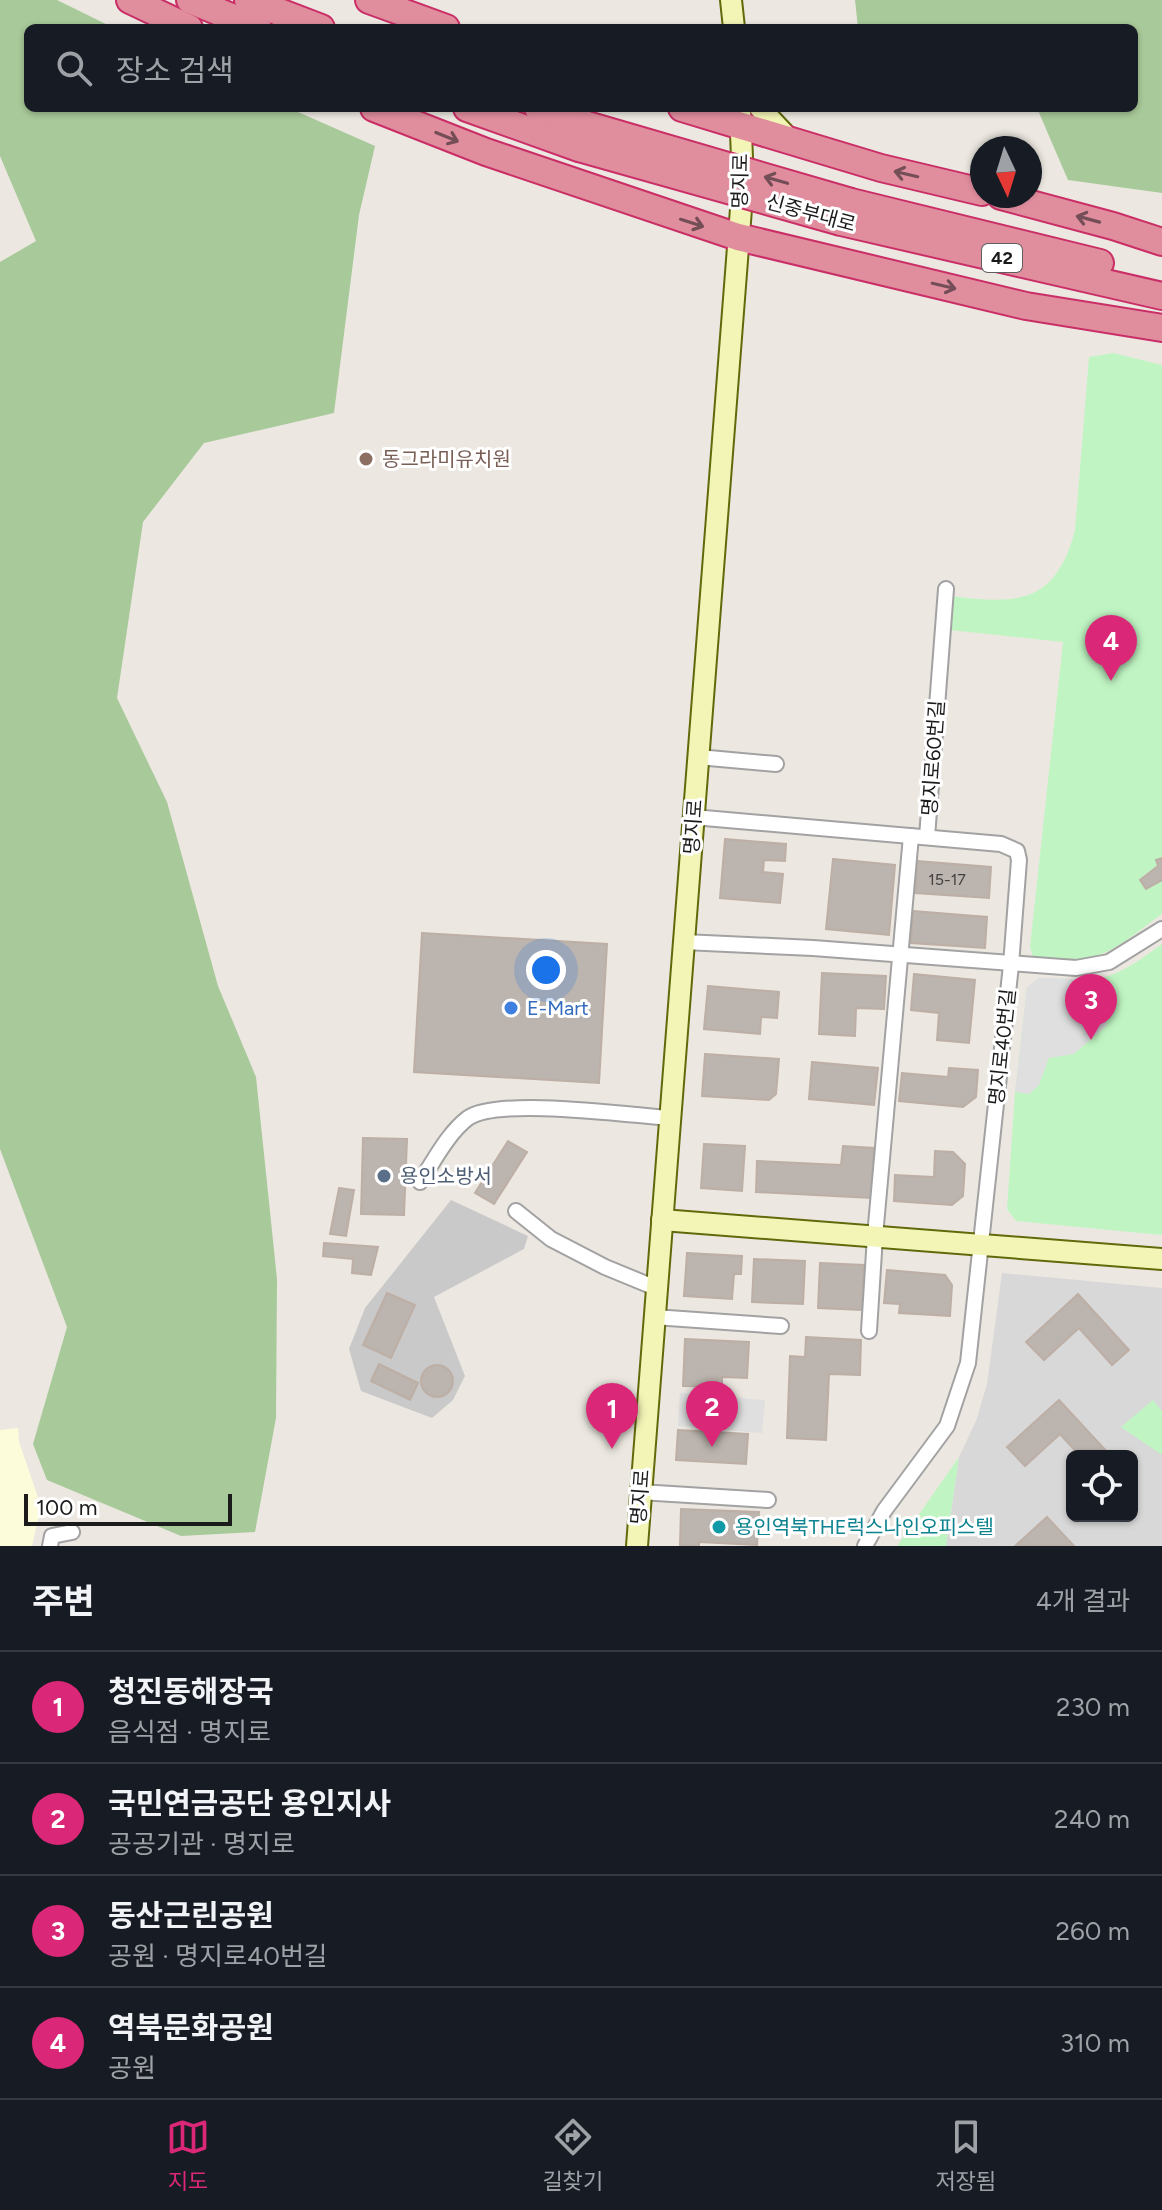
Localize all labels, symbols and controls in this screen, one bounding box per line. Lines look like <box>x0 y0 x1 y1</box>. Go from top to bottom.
search box <box>24 24 1138 112</box>
icon: search <box>52 46 96 90</box>
text: 장소 검색 <box>116 52 234 89</box>
one-way arrow <box>434 131 459 145</box>
north arrow <box>970 136 1042 208</box>
street label: 명지로 <box>728 153 752 209</box>
one-way arrow <box>894 166 919 181</box>
one-way arrow <box>764 172 790 187</box>
street label: 신중부대로 <box>763 190 859 236</box>
one-way arrow <box>1075 211 1101 226</box>
one-way arrow <box>680 216 705 231</box>
road number: 42 <box>982 244 1022 272</box>
one-way arrow <box>931 280 957 295</box>
place label: 동그라미유치원 <box>382 447 511 471</box>
marker: 동그라미유치원 <box>357 450 375 468</box>
pin: 4 <box>1085 615 1137 681</box>
street label: 명지로60번길 <box>917 699 949 817</box>
street label: 명지로 <box>679 799 707 855</box>
house number: 15-17 <box>928 870 966 889</box>
your location <box>526 950 566 990</box>
pin: 3 <box>1065 974 1117 1040</box>
street label: 명지로40번길 <box>984 987 1020 1107</box>
place label: E-Mart <box>527 996 589 1020</box>
marker: E-Mart <box>502 999 520 1017</box>
place label: 용인소방서 <box>400 1164 492 1188</box>
marker: 용인소방서 <box>375 1167 393 1185</box>
pin: 2 <box>686 1381 738 1447</box>
pin: 1 <box>586 1383 638 1449</box>
map controls <box>1066 1450 1138 1522</box>
button: locate <box>1066 1450 1138 1522</box>
street label: 명지로 <box>626 1469 654 1525</box>
scale bar <box>24 1490 232 1526</box>
text: 100 m <box>36 1494 97 1521</box>
place label: 용인역북THE럭스나인오피스텔 <box>735 1515 994 1539</box>
marker: 용인역북THE럭스나인오피스텔 <box>710 1518 728 1536</box>
text: 주변 <box>32 1581 95 1622</box>
text: 4개 결과 <box>1036 1585 1130 1617</box>
text: 청진동해장국 <box>108 1673 274 1710</box>
text: 1 <box>53 1691 63 1723</box>
text: 230 m <box>1056 1691 1130 1723</box>
text: 음식점 · 명지로 <box>108 1716 271 1748</box>
text: 국민연금공단 용인지사 <box>108 1785 391 1822</box>
text: 2 <box>50 1803 66 1835</box>
text: 240 m <box>1054 1803 1130 1835</box>
text: 공공기관 · 명지로 <box>108 1828 295 1860</box>
text: 동산근린공원 <box>108 1897 274 1934</box>
text: 3 <box>51 1915 65 1947</box>
text: 260 m <box>1056 1915 1130 1947</box>
text: 공원 · 명지로40번길 <box>108 1940 328 1972</box>
text: 역북문화공원 <box>108 2009 274 2046</box>
text: 4 <box>50 2027 66 2059</box>
text: 310 m <box>1060 2027 1130 2059</box>
text: 공원 <box>108 2052 156 2084</box>
tab: 지도 <box>166 2115 210 2195</box>
tab: 길찾기 <box>542 2115 603 2195</box>
tab: 저장됨 <box>935 2115 996 2195</box>

